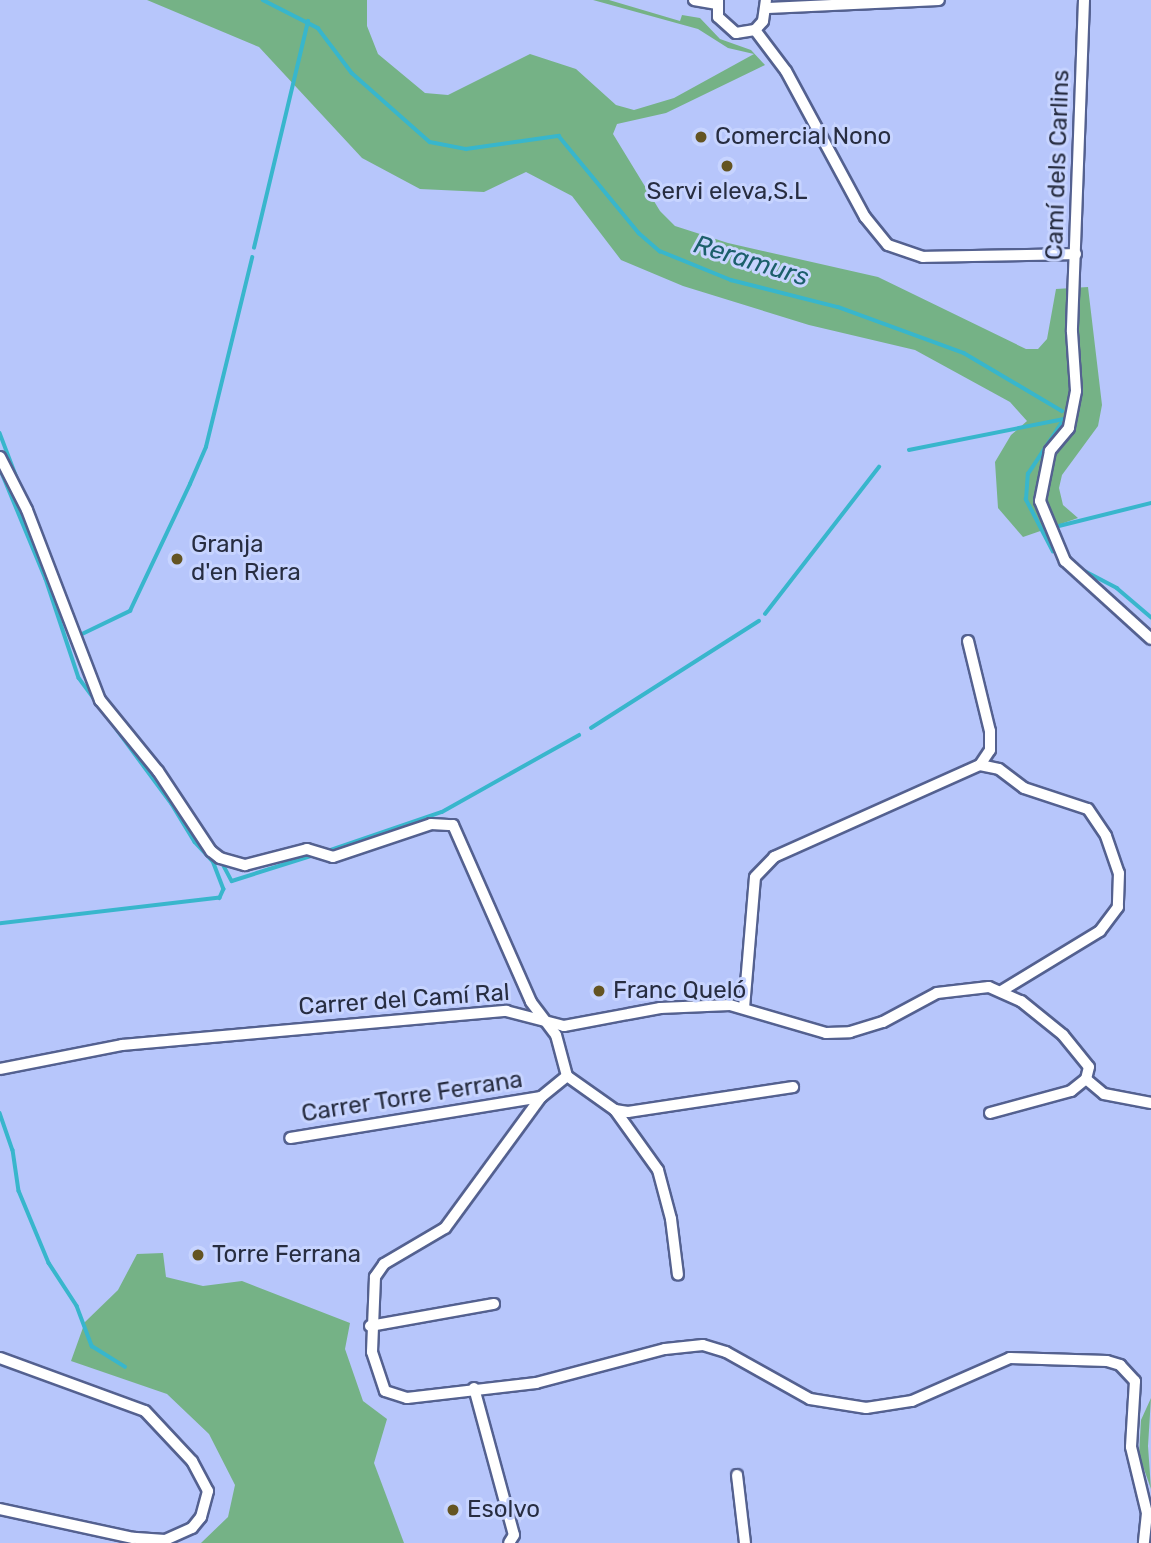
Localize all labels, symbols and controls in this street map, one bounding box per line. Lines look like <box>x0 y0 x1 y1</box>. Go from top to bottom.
street label: Camí dels Carlins <box>1040 69 1076 261</box>
place label: Comercial Nono <box>715 123 891 151</box>
marker: Comercial Nono <box>693 129 709 145</box>
marker: Servi eleva,S.L <box>719 158 735 174</box>
place label: Servi eleva,S.L <box>647 178 807 206</box>
water label: Reramurs <box>690 229 812 293</box>
place label: Granja d'en Riera <box>191 531 301 587</box>
marker: Granja d'en Riera <box>169 551 185 567</box>
place label: Franc Queló <box>613 977 746 1005</box>
street label: Carrer del Camí Ral <box>297 978 511 1022</box>
marker: Franc Queló <box>591 983 607 999</box>
street label: Carrer Torre Ferrana <box>299 1065 525 1129</box>
place label: Torre Ferrana <box>212 1241 361 1269</box>
marker: Torre Ferrana <box>190 1247 206 1263</box>
place label: Esolvo <box>467 1496 540 1524</box>
marker: Esolvo <box>445 1502 461 1518</box>

